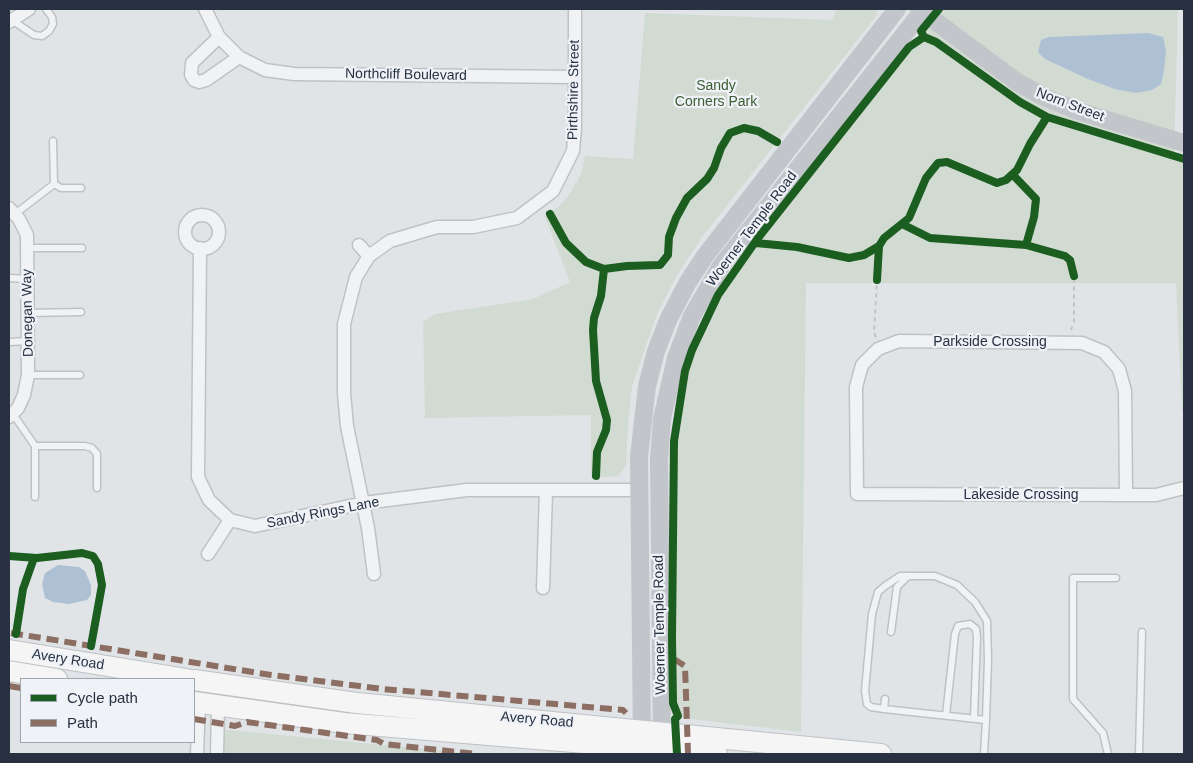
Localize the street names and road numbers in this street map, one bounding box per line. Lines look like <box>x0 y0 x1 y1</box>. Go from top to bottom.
street label: Pirthshire Street <box>565 40 583 140</box>
street label: Northcliff Boulevard <box>345 66 467 84</box>
street label: Norn Street <box>1034 84 1106 126</box>
street label: Woerner Temple Road <box>703 168 801 290</box>
street label: Donegan Way <box>19 269 37 357</box>
street label: Parkside Crossing <box>933 334 1047 350</box>
street label: Lakeside Crossing <box>963 487 1079 503</box>
street label: Sandy Rings Lane <box>265 494 381 532</box>
street label: Woerner Temple Road <box>650 555 670 695</box>
street label: Avery Road <box>31 646 105 674</box>
street label: Avery Road <box>500 708 574 732</box>

